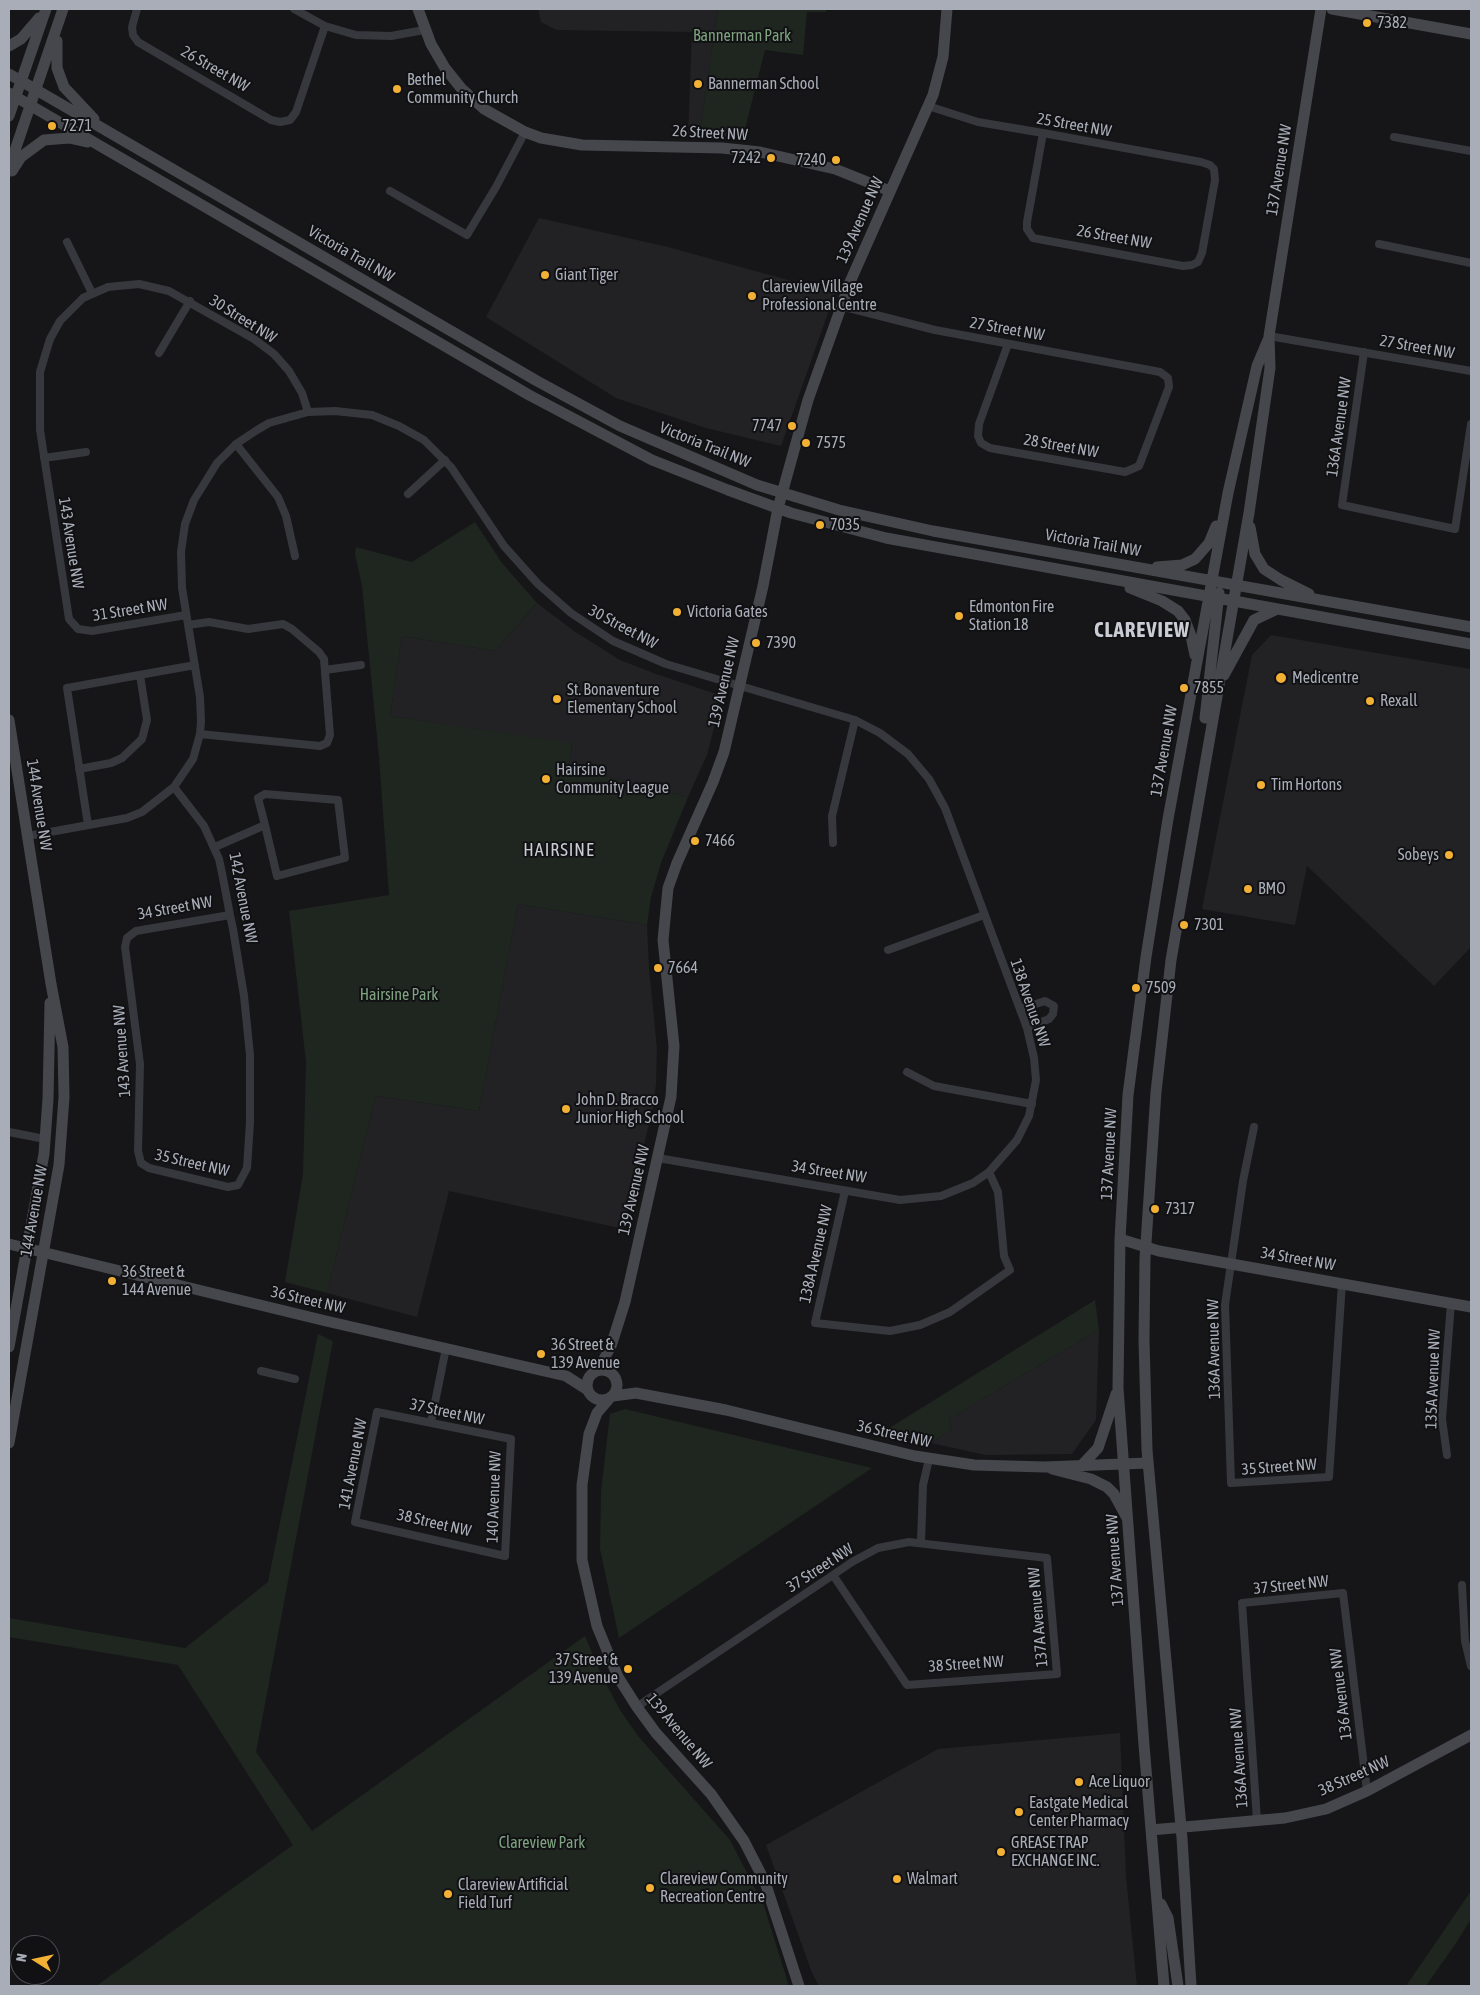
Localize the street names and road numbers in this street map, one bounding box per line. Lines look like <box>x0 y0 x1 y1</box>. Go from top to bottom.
street label: 26 Street NW <box>177 42 253 96</box>
street label: 25 Street NW <box>1035 109 1113 141</box>
street label: 26 Street NW <box>672 121 748 145</box>
street label: 137 Avenue NW <box>1262 123 1296 217</box>
street label: 139 Avenue NW <box>832 174 888 266</box>
street label: 26 Street NW <box>1075 221 1153 253</box>
street label: Victoria Trail NW <box>304 222 398 286</box>
street label: 30 Street NW <box>206 291 280 347</box>
street label: 27 Street NW <box>968 313 1046 345</box>
street label: 27 Street NW <box>1378 331 1456 363</box>
street label: 136A Avenue NW <box>1323 376 1355 478</box>
street label: Victoria Trail NW <box>657 418 753 472</box>
street label: 28 Street NW <box>1022 430 1100 462</box>
street label: 143 Avenue NW <box>54 496 88 590</box>
street label: Victoria Trail NW <box>1044 525 1142 561</box>
street label: 31 Street NW <box>91 595 169 625</box>
street label: 30 Street NW <box>585 601 661 653</box>
street label: 139 Avenue NW <box>704 635 744 729</box>
street label: 137 Avenue NW <box>1147 704 1181 798</box>
street label: 144 Avenue NW <box>22 758 56 852</box>
street label: 142 Avenue NW <box>225 851 261 945</box>
street label: 34 Street NW <box>136 892 214 924</box>
street label: 138 Avenue NW <box>1006 956 1054 1050</box>
street label: 143 Avenue NW <box>109 1004 135 1098</box>
street label: 137 Avenue NW <box>1097 1107 1121 1201</box>
street label: 139 Avenue NW <box>614 1143 654 1237</box>
street label: 35 Street NW <box>153 1145 231 1181</box>
street label: 34 Street NW <box>790 1157 868 1187</box>
street label: 144 Avenue NW <box>17 1164 51 1258</box>
street label: 138A Avenue NW <box>795 1203 837 1305</box>
street label: 34 Street NW <box>1259 1243 1337 1275</box>
street label: 36 Street NW <box>269 1282 347 1318</box>
street label: 136A Avenue NW <box>1204 1299 1224 1399</box>
street label: 135A Avenue NW <box>1422 1329 1444 1429</box>
street label: 37 Street NW <box>408 1395 486 1429</box>
street label: 36 Street NW <box>855 1416 933 1452</box>
street label: 141 Avenue NW <box>335 1417 371 1511</box>
street label: 140 Avenue NW <box>483 1451 505 1543</box>
street label: 35 Street NW <box>1241 1455 1317 1479</box>
street label: 38 Street NW <box>395 1505 473 1541</box>
street label: 137 Avenue NW <box>1102 1513 1128 1607</box>
street label: 37 Street NW <box>783 1539 857 1597</box>
street label: 137A Avenue NW <box>1024 1566 1052 1668</box>
street label: 37 Street NW <box>1252 1572 1330 1598</box>
street label: 136 Avenue NW <box>1326 1647 1356 1741</box>
street label: 38 Street NW <box>928 1652 1004 1676</box>
street label: 139 Avenue NW <box>642 1689 716 1773</box>
street label: 136A Avenue NW <box>1226 1707 1252 1809</box>
street label: 38 Street NW <box>1316 1752 1392 1800</box>

